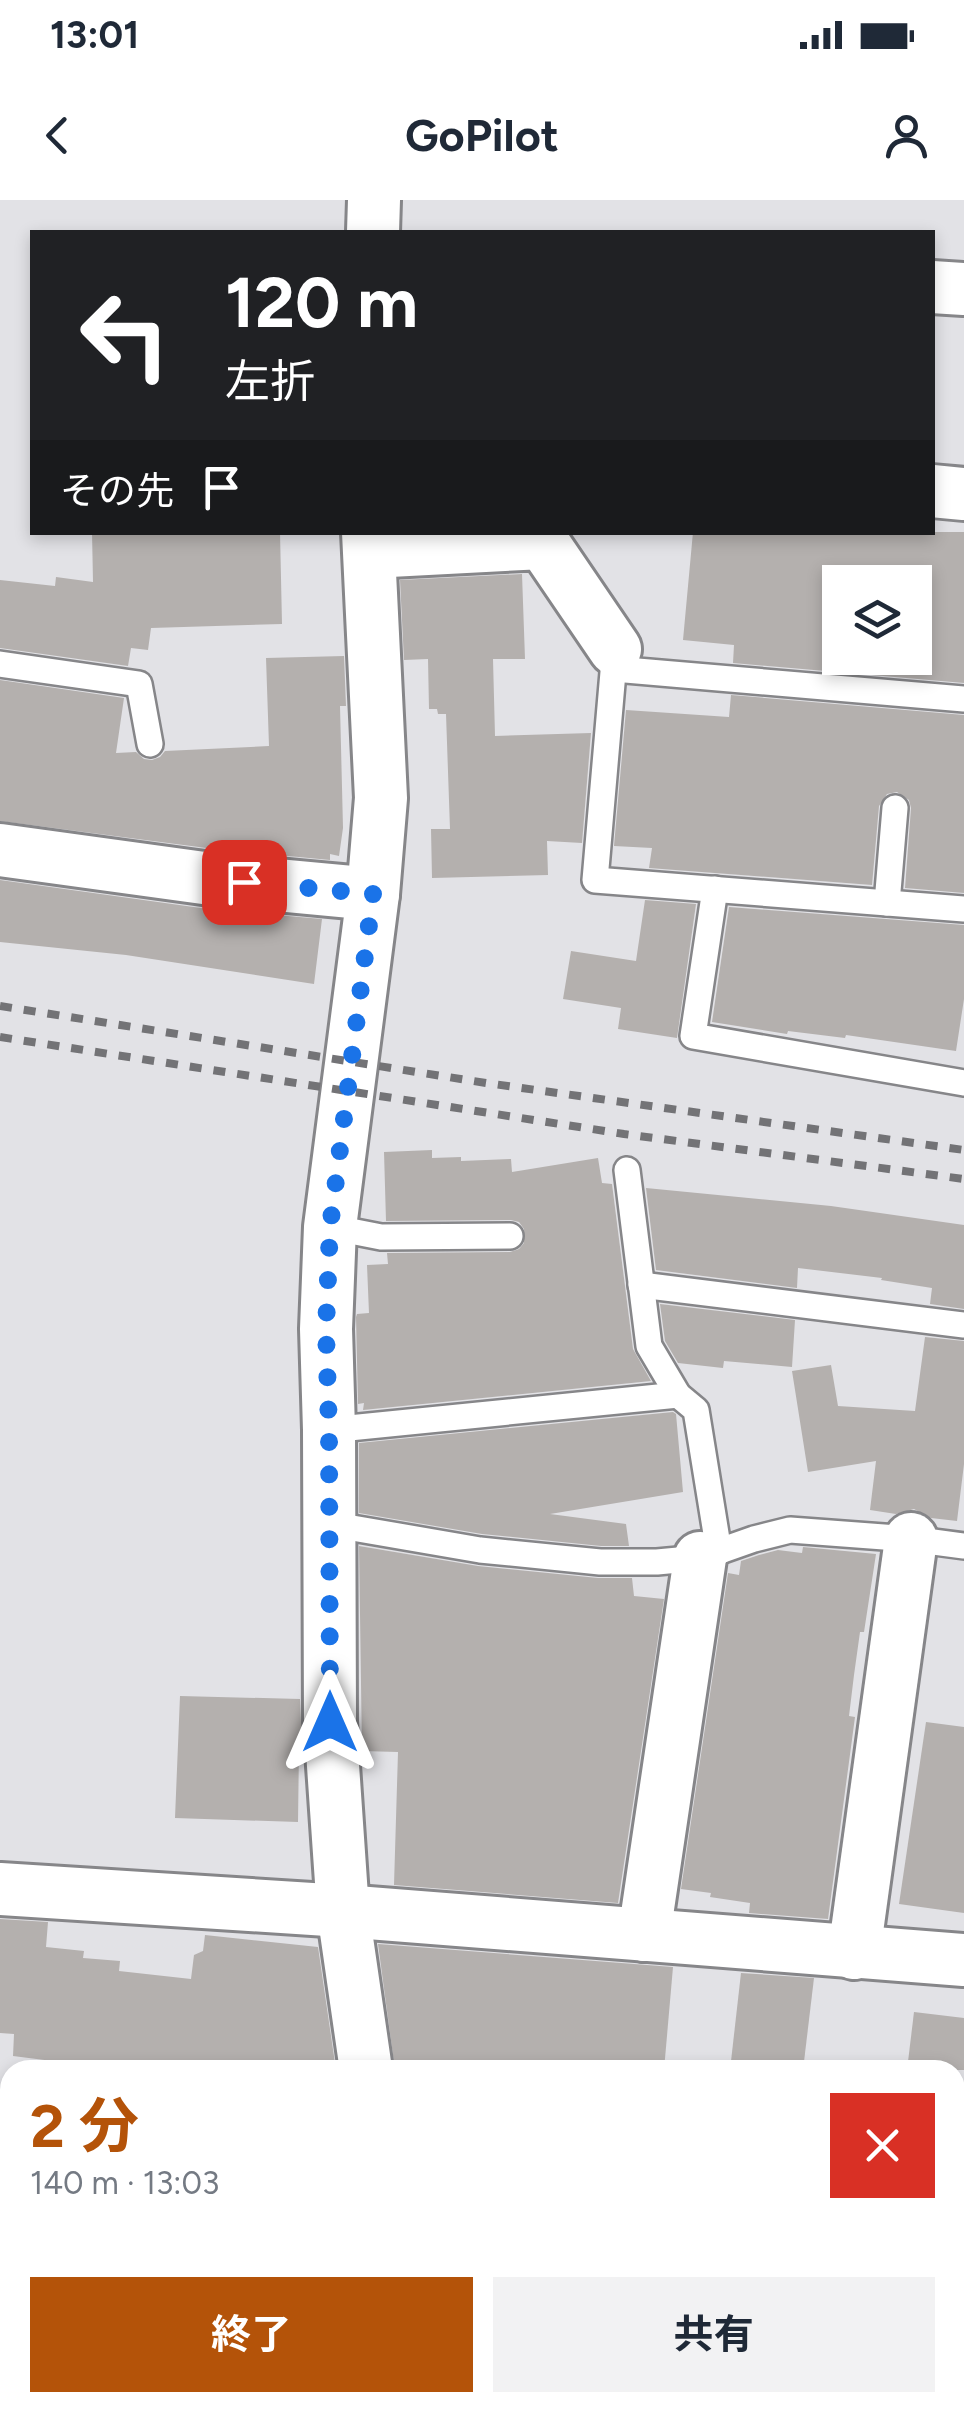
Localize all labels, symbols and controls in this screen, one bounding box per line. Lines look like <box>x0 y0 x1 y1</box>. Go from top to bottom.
text: 13:01 <box>50 12 139 58</box>
icon: back <box>30 108 85 163</box>
text: GoPilot <box>405 108 559 162</box>
icon: person <box>879 108 934 163</box>
text: 120 m <box>225 260 418 345</box>
icon: left <box>60 270 190 400</box>
text: 左折 <box>225 354 315 408</box>
icon: arrive <box>194 460 249 515</box>
text: その先 <box>60 468 174 514</box>
map controls <box>822 565 932 675</box>
button: layers <box>822 565 932 675</box>
pin <box>202 840 287 925</box>
icon: arrive <box>217 855 272 910</box>
position arrow <box>278 1670 382 1774</box>
text: 2 分 <box>30 2090 139 2162</box>
button: close <box>830 2093 935 2198</box>
text: 140 m · 13:03 <box>30 2164 219 2202</box>
button: 終了 <box>30 2277 473 2392</box>
button: 共有 <box>493 2277 935 2392</box>

